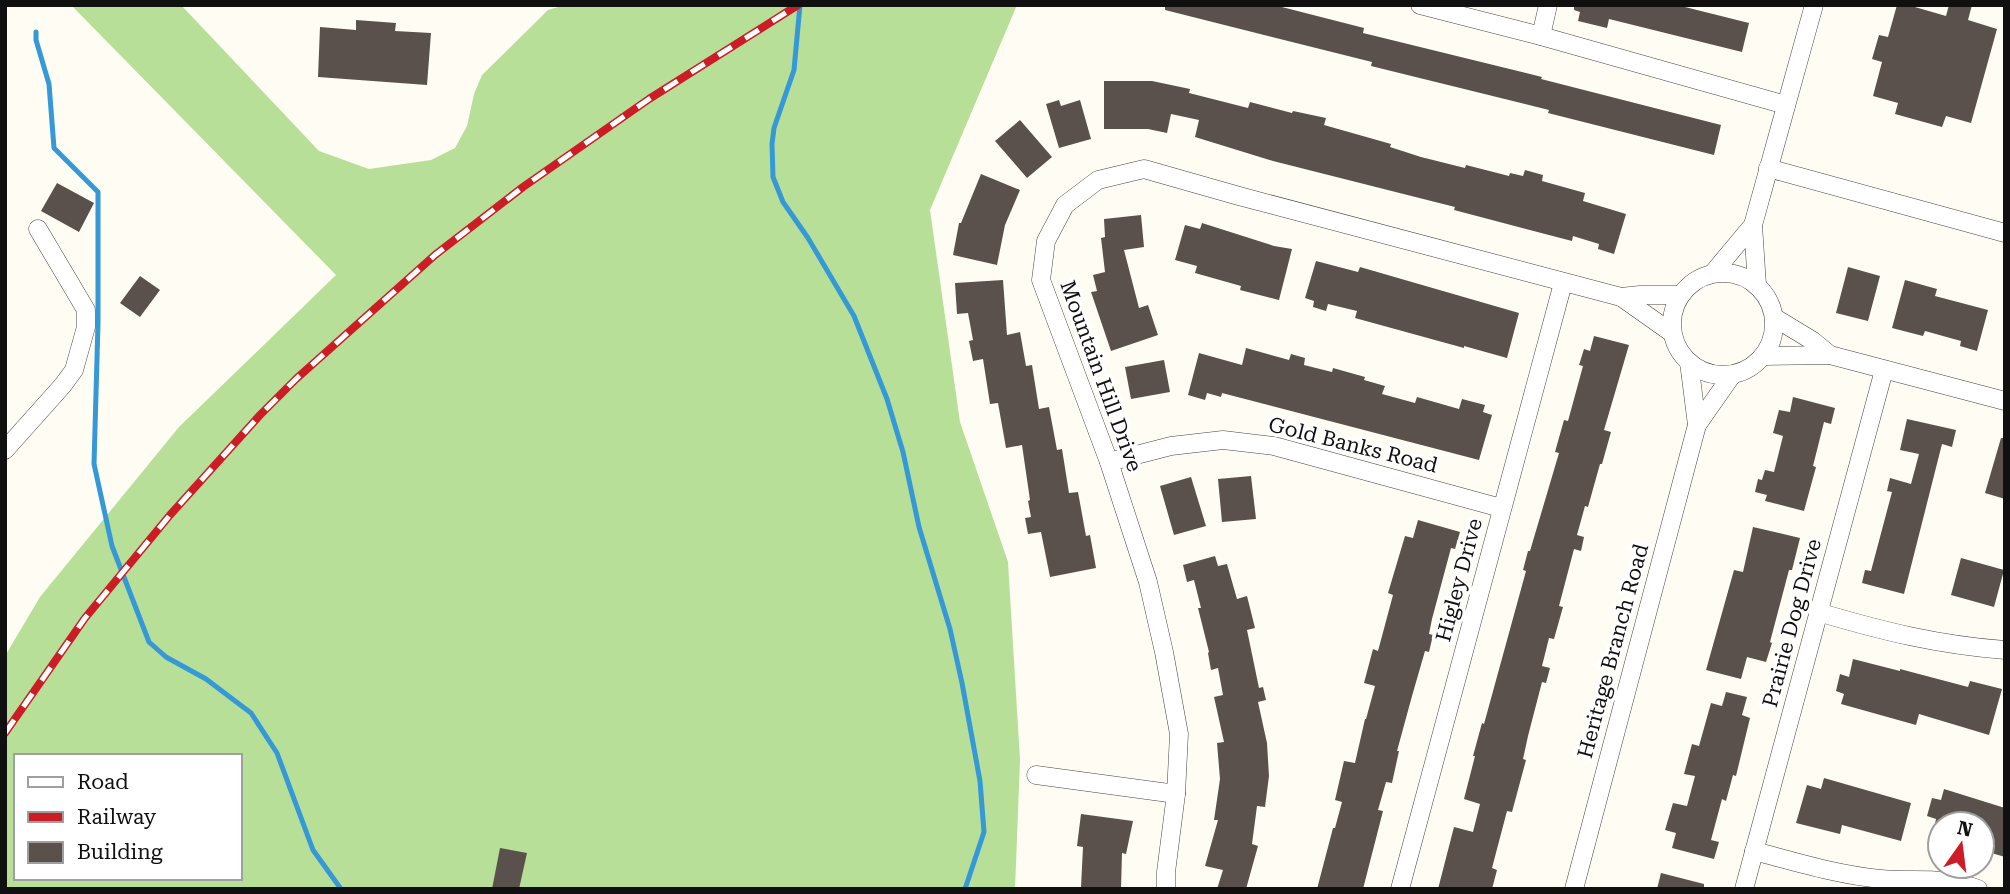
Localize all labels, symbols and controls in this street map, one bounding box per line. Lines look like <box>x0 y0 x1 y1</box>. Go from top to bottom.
street label: Mountain Hill Drive <box>1055 277 1147 475</box>
street label: Gold Banks Road <box>1266 412 1441 478</box>
street label: Higley Drive <box>1431 516 1487 644</box>
street label: Prairie Dog Drive <box>1758 536 1826 710</box>
street label: Heritage Branch Road <box>1573 541 1653 761</box>
legend <box>14 754 242 880</box>
text: Road <box>77 770 129 794</box>
text: Railway <box>77 805 157 829</box>
north arrow <box>1926 810 1996 880</box>
text: N <box>1955 816 1975 842</box>
text: Building <box>77 840 163 864</box>

